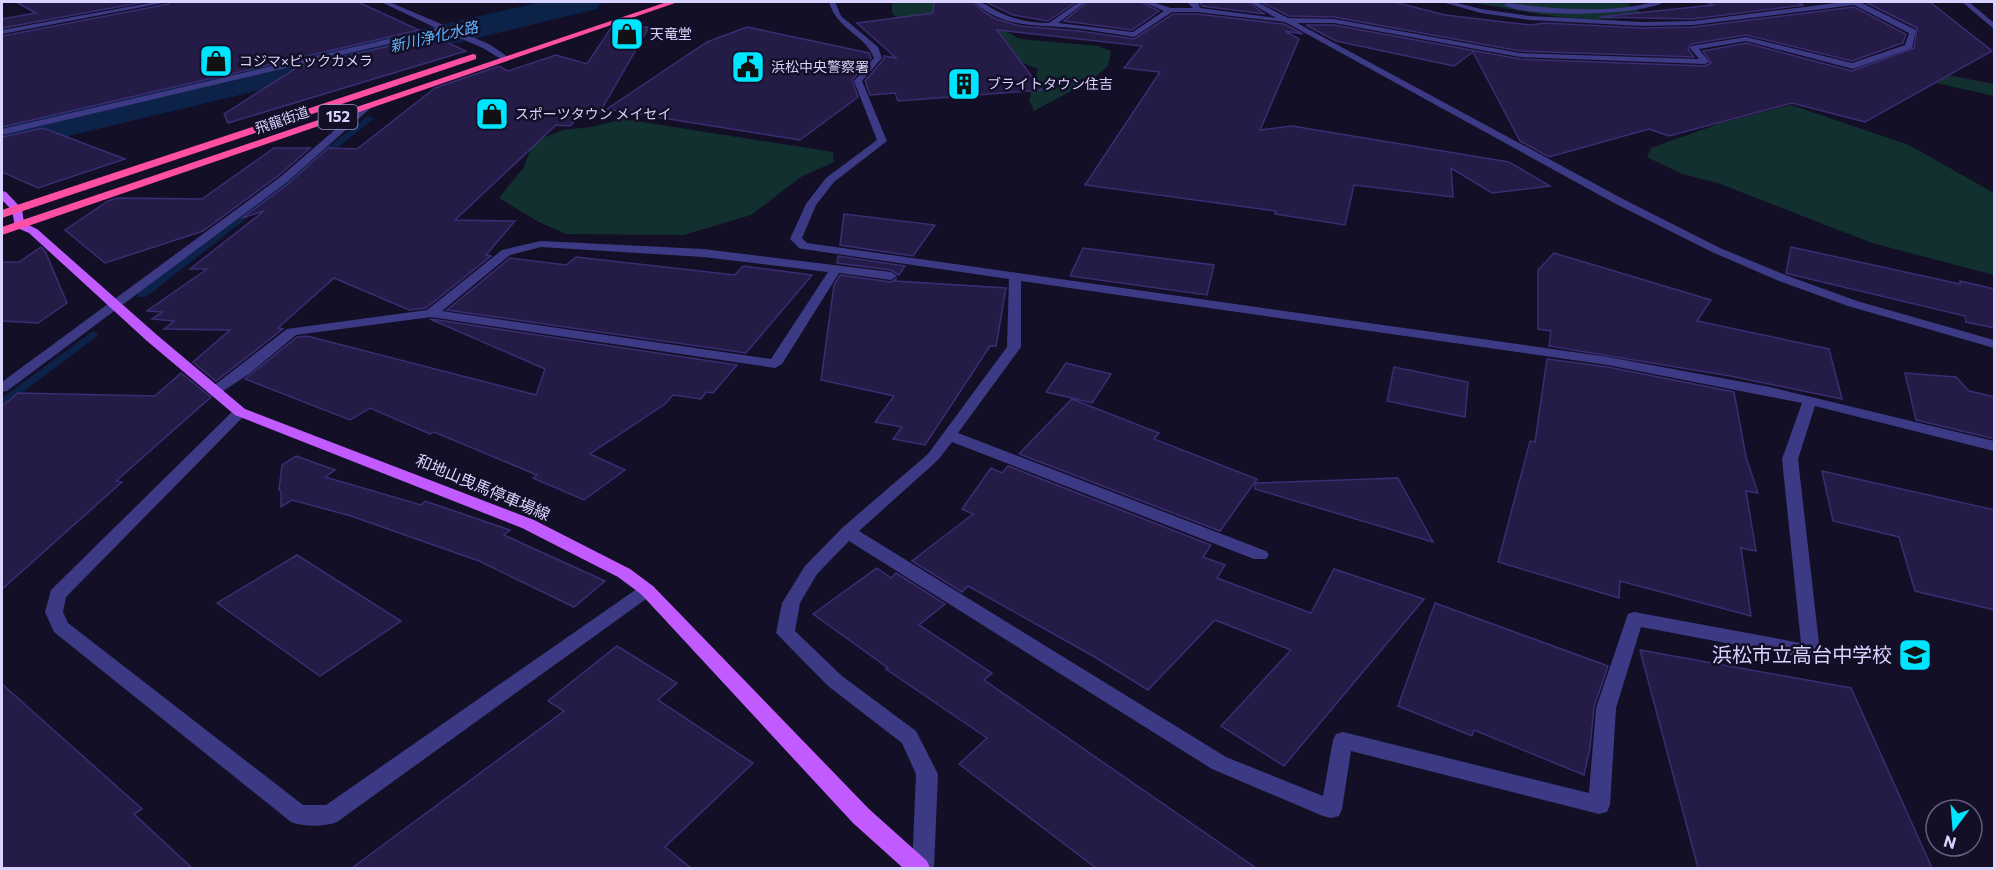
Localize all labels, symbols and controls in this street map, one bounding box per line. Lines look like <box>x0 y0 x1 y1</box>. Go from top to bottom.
shop icon: 天竜堂 <box>609 16 645 52</box>
water label: 新川浄化水路 <box>388 17 482 55</box>
place label: 天竜堂 <box>650 25 692 42</box>
shop icon: コジマ×ビックカメラ <box>198 43 234 79</box>
public building icon: 浜松中央警察署 <box>730 49 766 85</box>
place label: コジマ×ビックカメラ <box>239 52 373 69</box>
place label: 浜松中央警察署 <box>771 58 869 75</box>
building icon: ブライトタウン住吉 <box>946 66 982 102</box>
place label: ブライトタウン住吉 <box>987 75 1113 92</box>
shop icon: スポーツタウン メイセイ <box>474 96 510 132</box>
street label: 飛龍街道 <box>253 102 311 137</box>
road number: 152 <box>318 105 358 129</box>
place label: スポーツタウン メイセイ <box>515 105 671 122</box>
street label: 和地山曳馬停車場線 <box>413 450 553 523</box>
school or university icon: 浜松市立高台中学校 <box>1897 637 1933 673</box>
place label: 浜松市立高台中学校 <box>1712 642 1892 666</box>
north arrow <box>1924 798 1984 858</box>
text: N <box>1941 832 1958 854</box>

